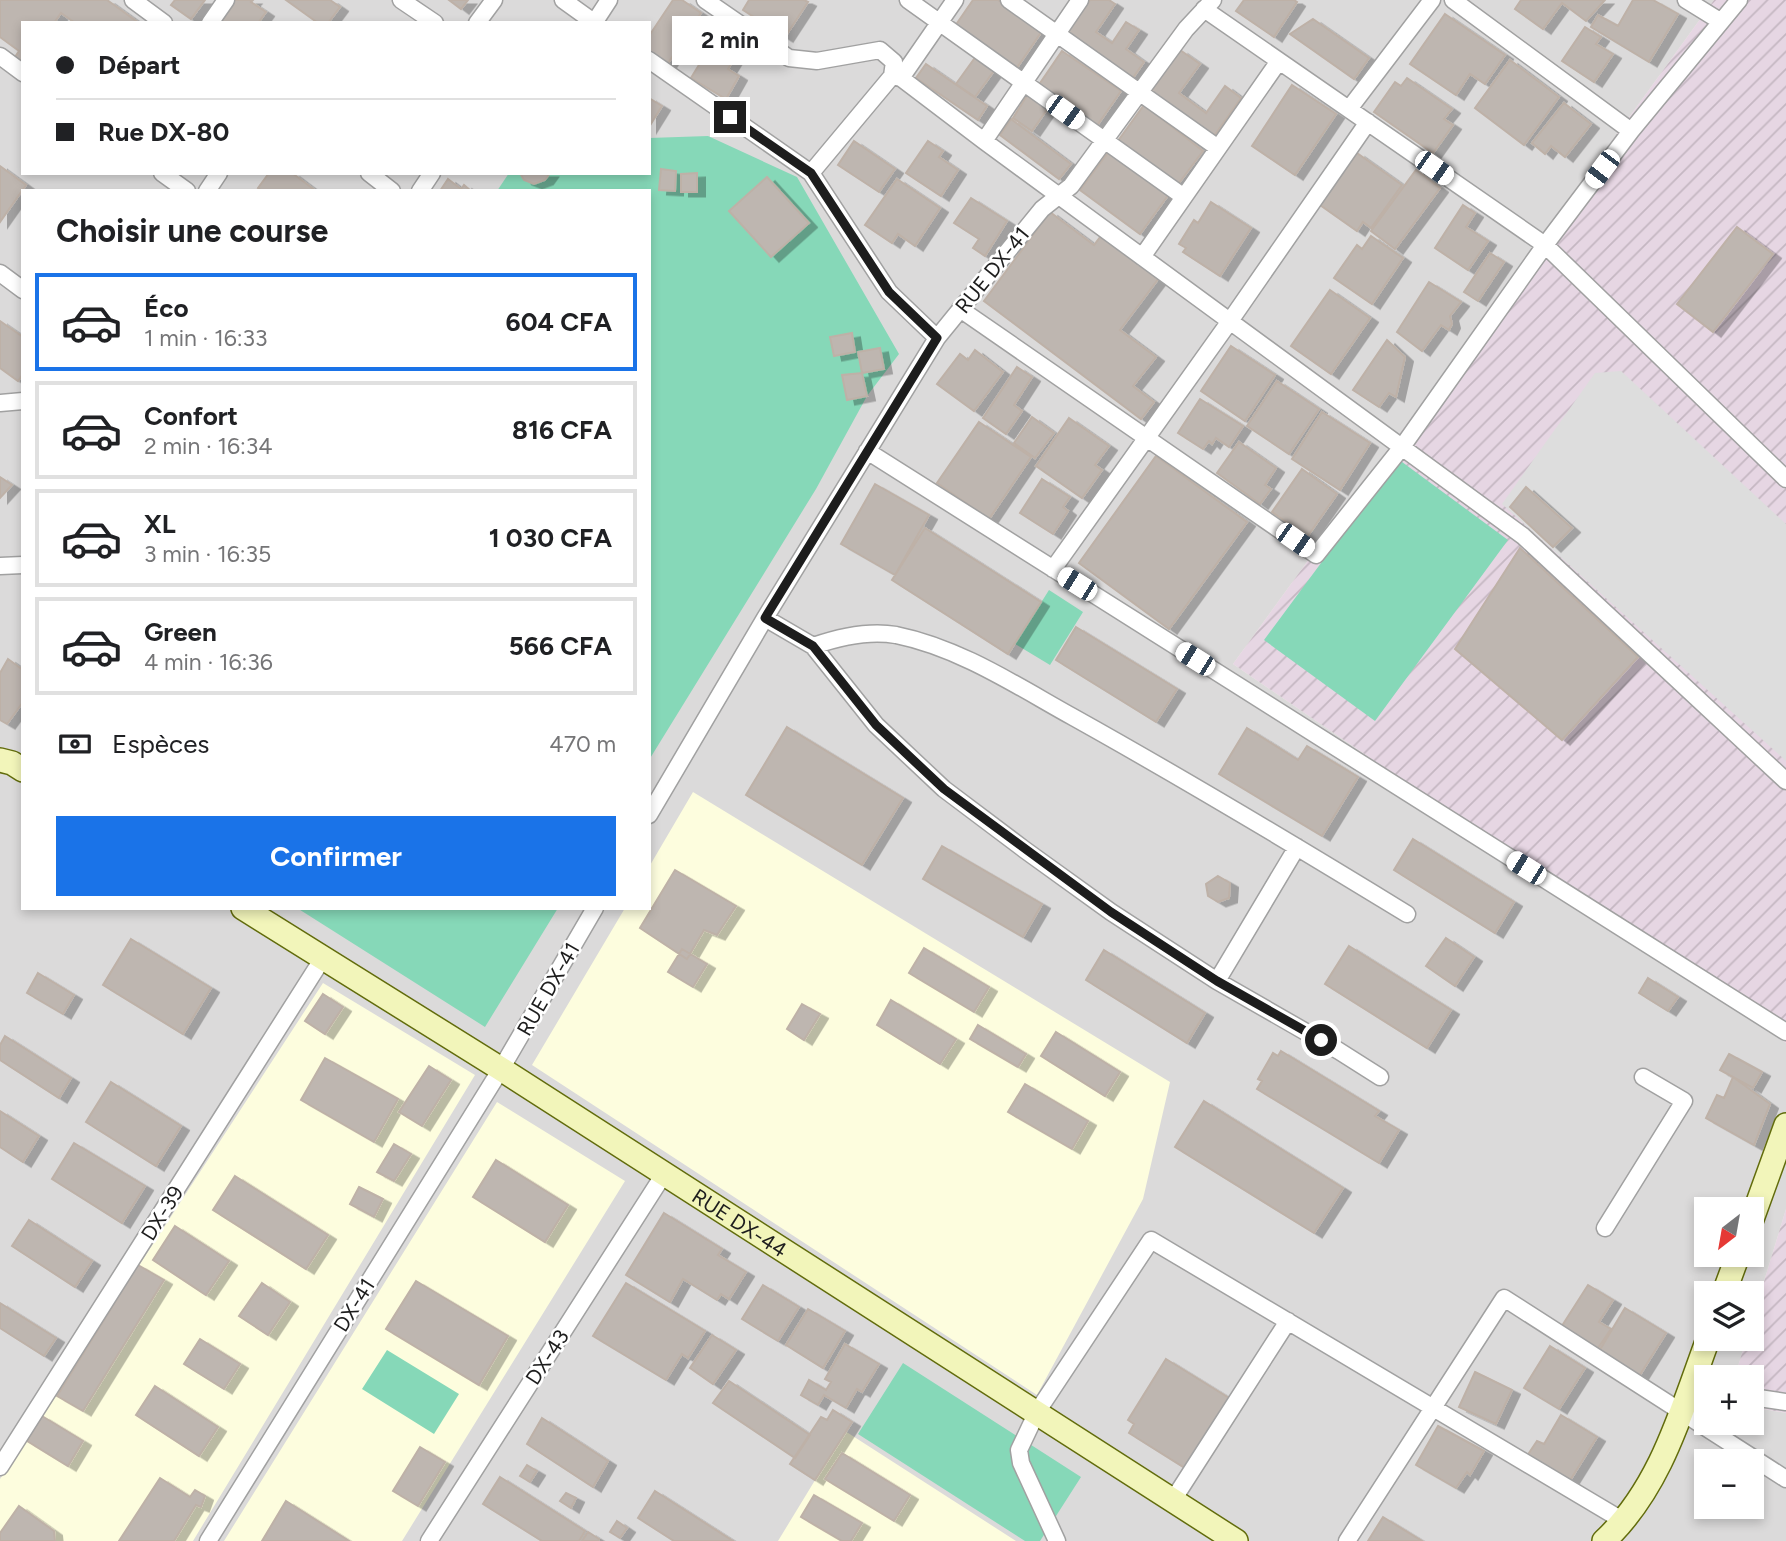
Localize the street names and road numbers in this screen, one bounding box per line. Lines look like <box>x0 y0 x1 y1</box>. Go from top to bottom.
street label: RUE DX-41 <box>950 222 1034 318</box>
street label: RUE DX-41 <box>511 938 585 1040</box>
street label: DX-39 <box>136 1181 188 1245</box>
street label: RUE DX-44 <box>688 1183 792 1262</box>
street label: DX-41 <box>328 1274 380 1336</box>
street label: DX-43 <box>520 1325 574 1389</box>

